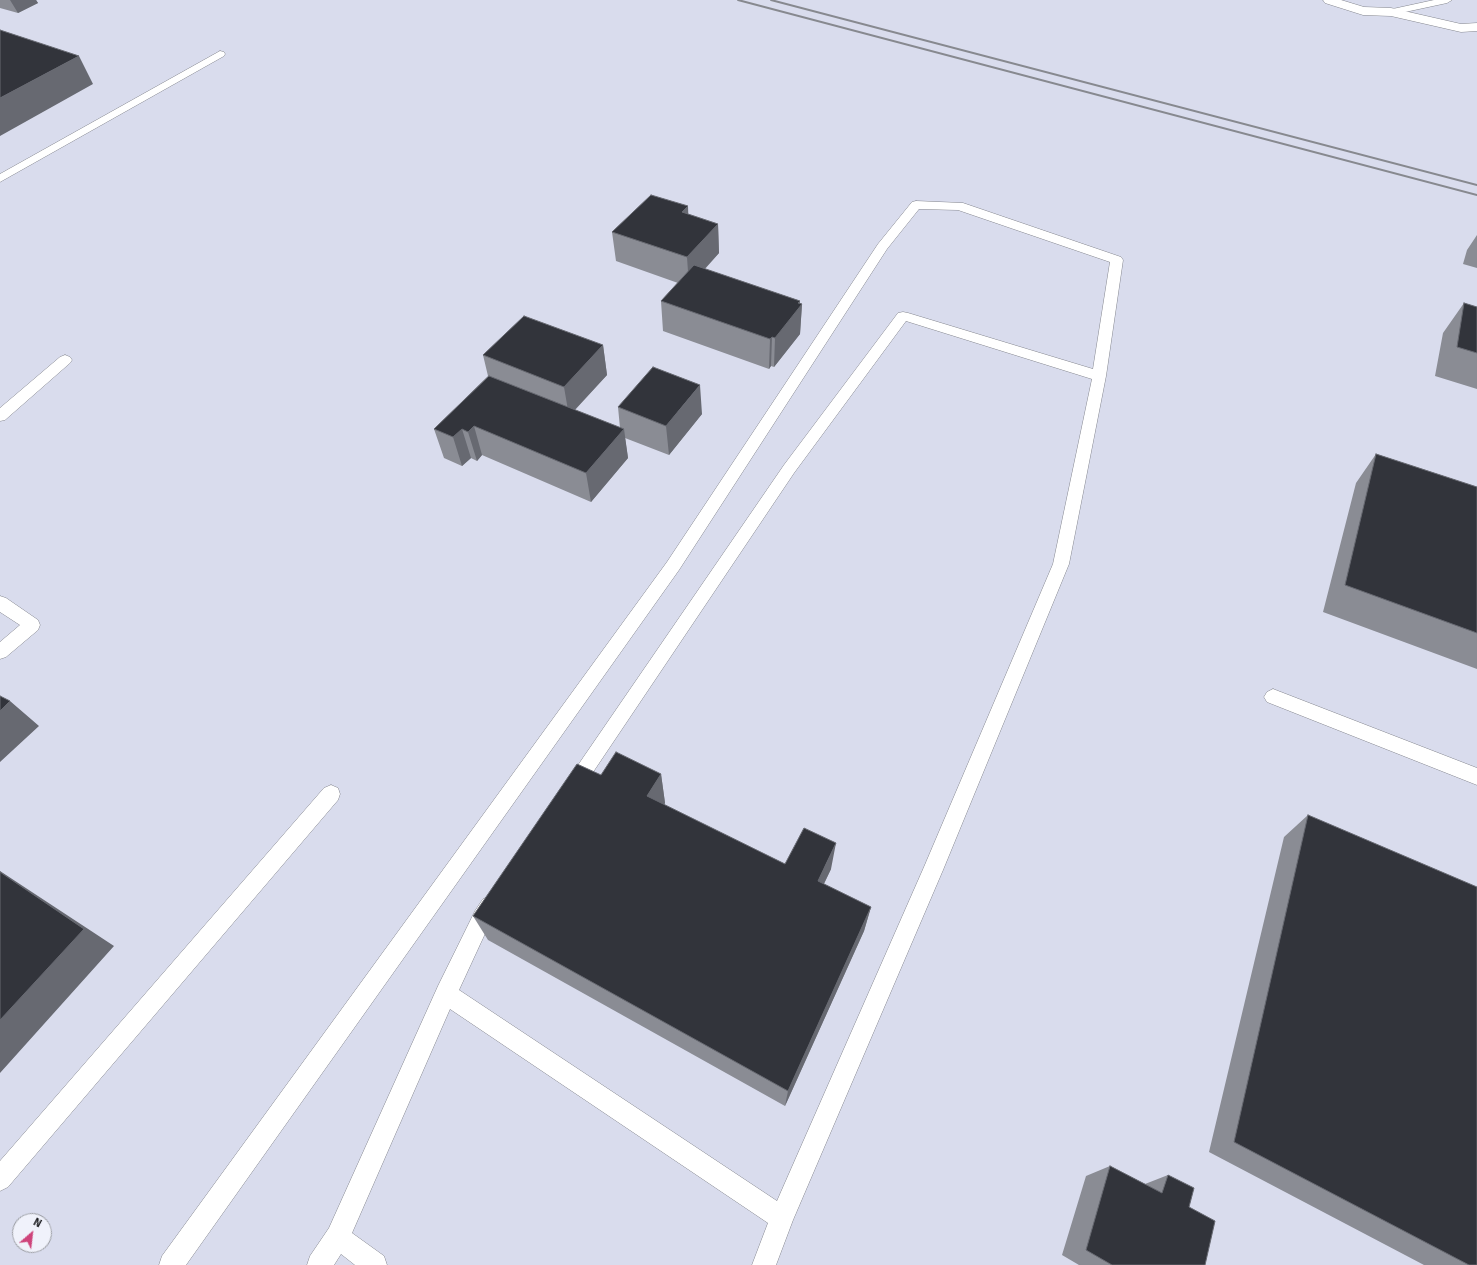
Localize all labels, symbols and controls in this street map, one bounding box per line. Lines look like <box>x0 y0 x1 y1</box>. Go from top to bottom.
north arrow <box>12 1213 52 1253</box>
text: N <box>31 1215 44 1230</box>

